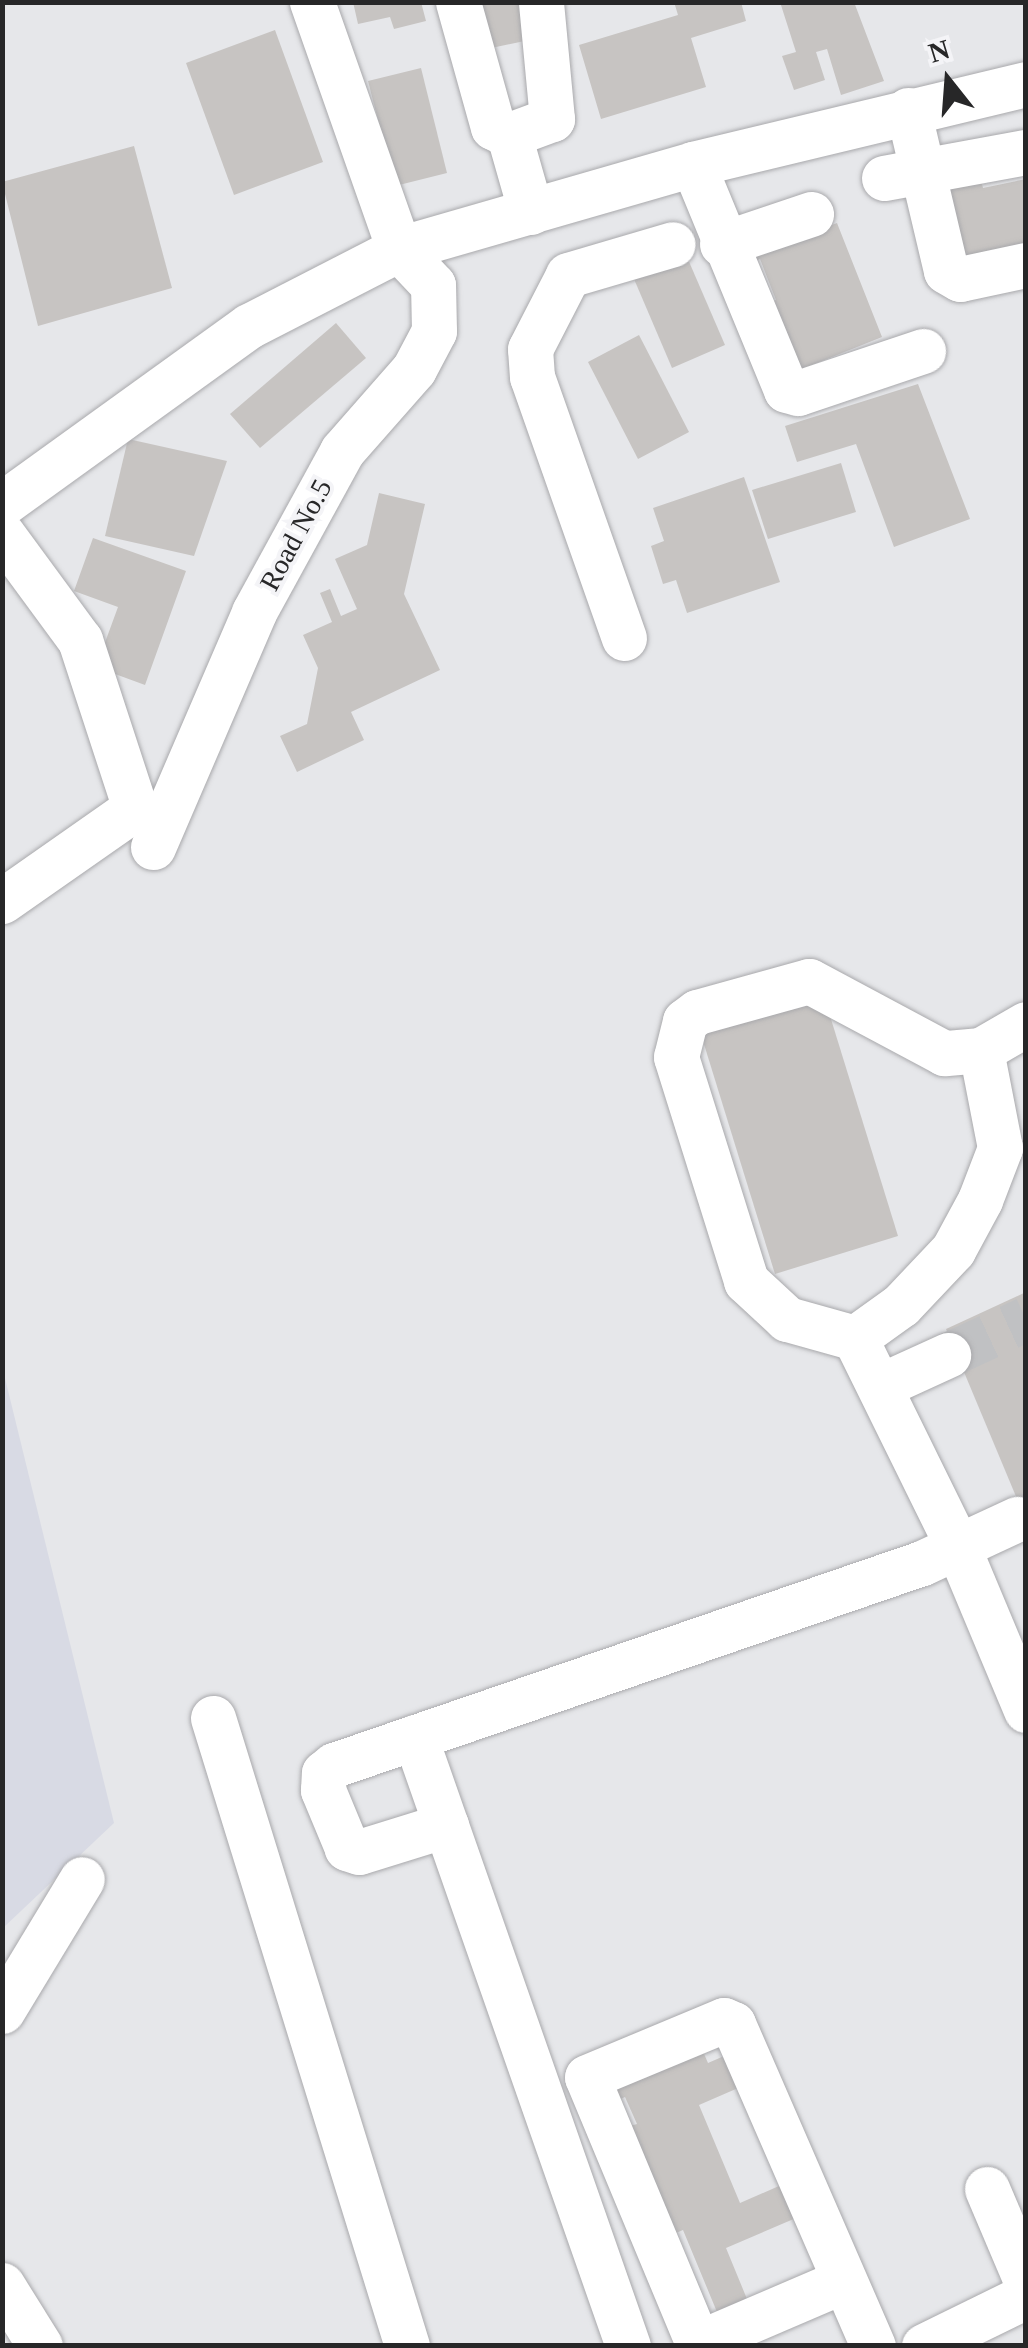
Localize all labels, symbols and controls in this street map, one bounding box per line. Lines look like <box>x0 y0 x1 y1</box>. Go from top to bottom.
north arrow <box>898 30 998 130</box>
text: N <box>925 33 953 69</box>
street label: Road No.5 <box>253 474 339 596</box>

